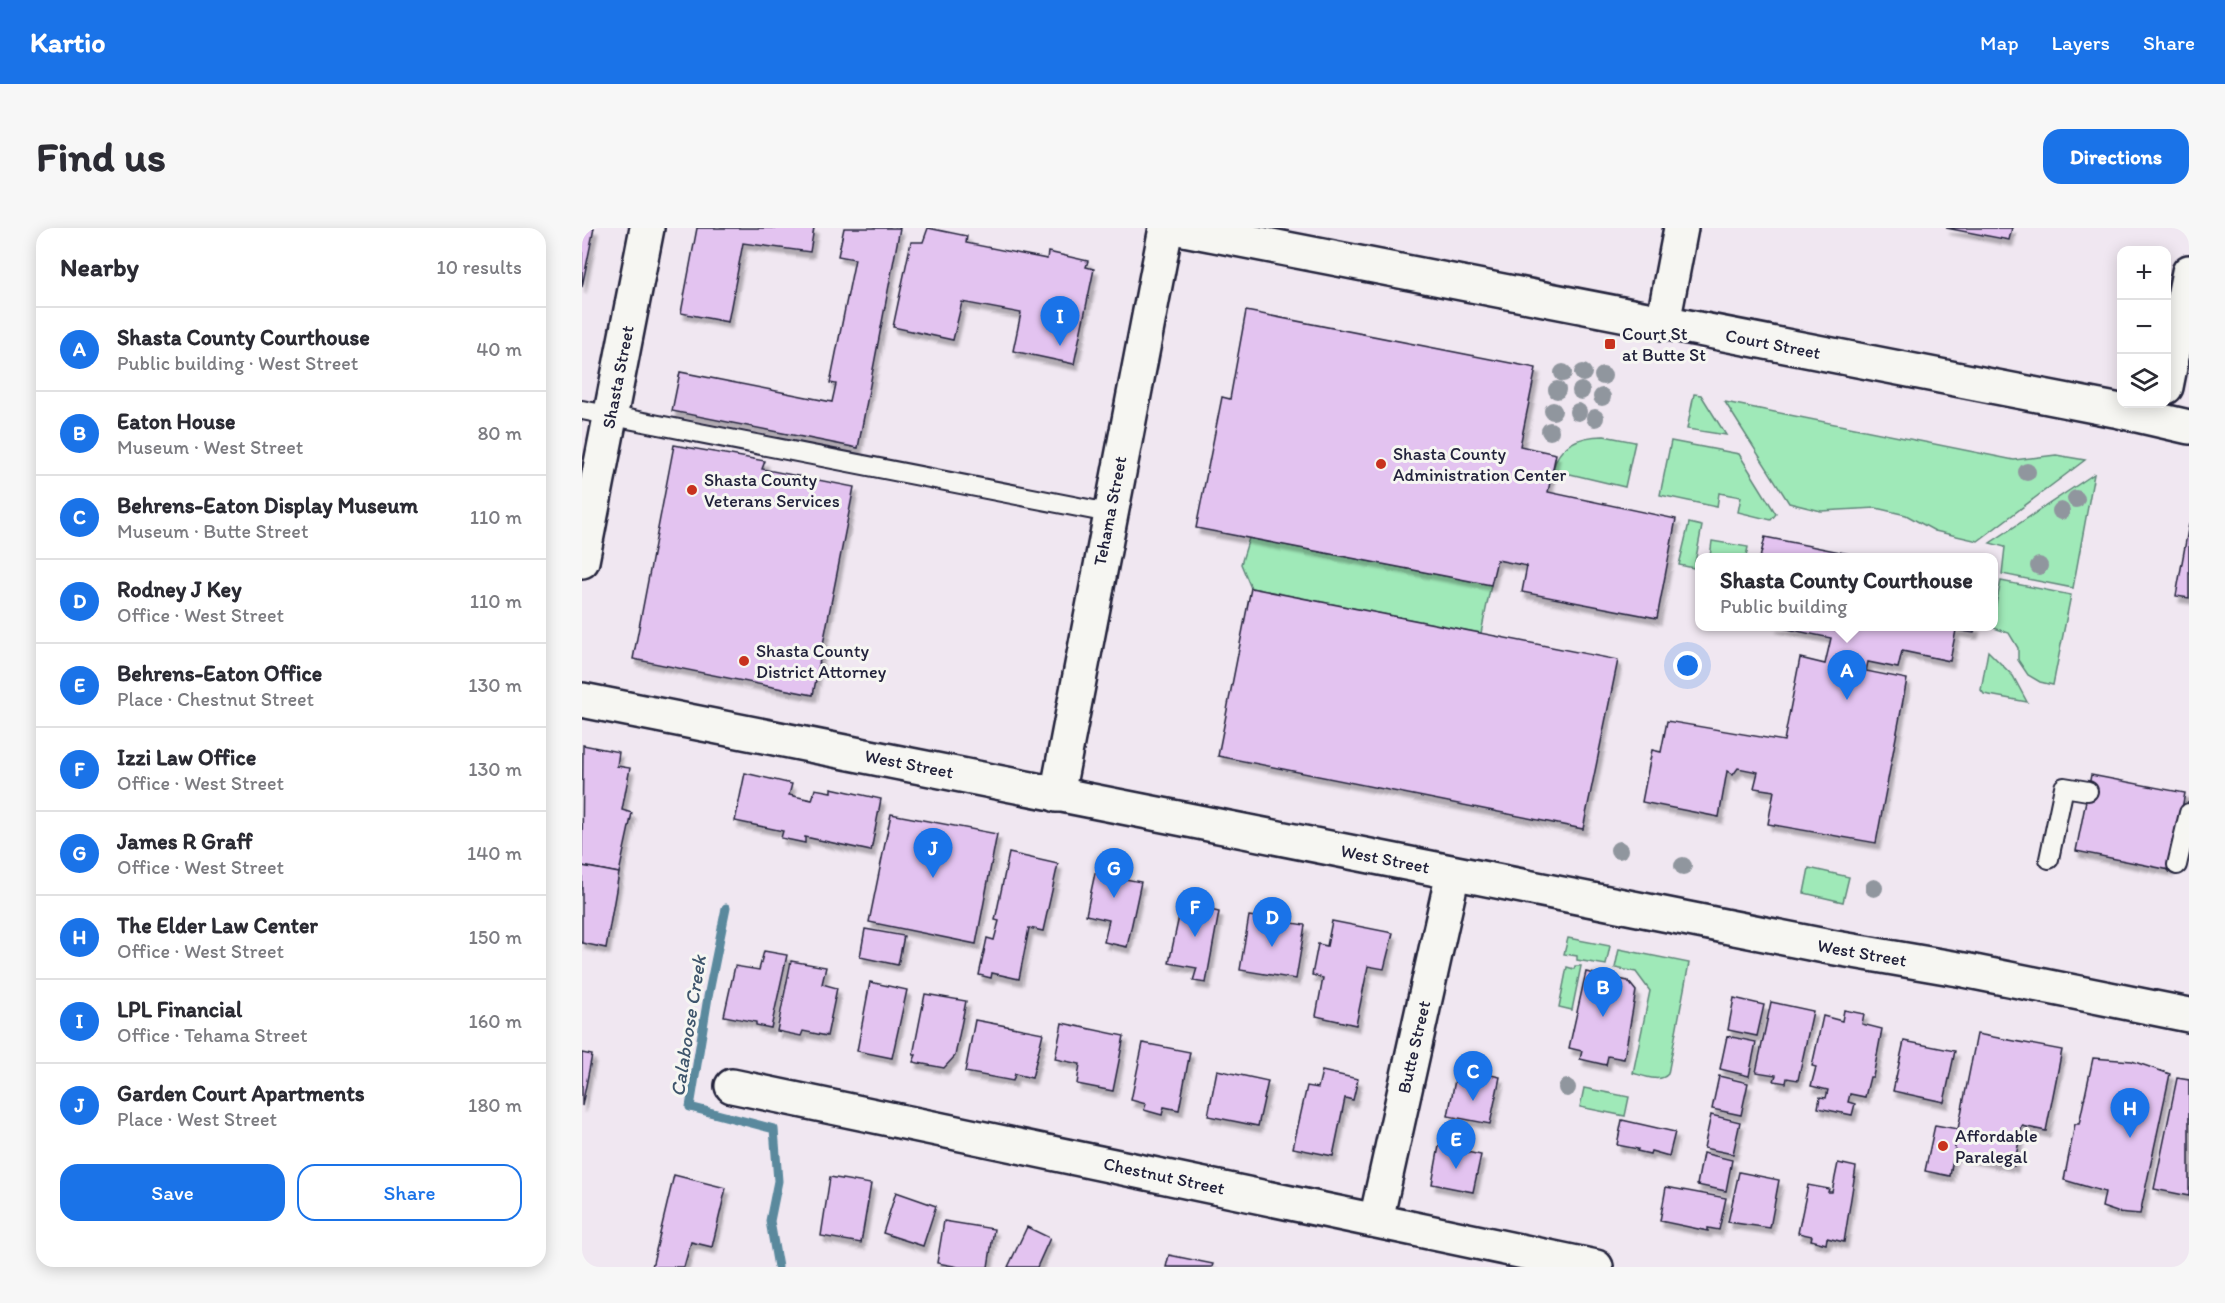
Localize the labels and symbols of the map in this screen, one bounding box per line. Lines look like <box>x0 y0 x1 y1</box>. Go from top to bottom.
pin: I <box>1040 296 1080 346</box>
street label: Shasta Street <box>597 323 639 430</box>
place label: Court St at Butte St <box>1622 323 1706 366</box>
street label: Court Street <box>1724 324 1823 364</box>
marker: Court St at Butte St <box>1603 337 1617 351</box>
place label: Shasta County Administration Center <box>1393 443 1567 486</box>
street label: Tehama Street <box>1089 454 1131 568</box>
marker: Shasta County Administration Center <box>1374 457 1388 471</box>
place label: Shasta County Veterans Services <box>704 469 840 512</box>
marker: Shasta County Veterans Services <box>685 483 699 497</box>
place label: Shasta County District Attorney <box>756 640 887 683</box>
pin: A <box>1828 650 1866 700</box>
your location <box>1673 651 1702 680</box>
marker: Shasta County District Attorney <box>737 654 751 668</box>
street label: West Street <box>863 745 956 783</box>
pin: J <box>914 828 952 878</box>
street label: West Street <box>1339 840 1432 878</box>
pin: G <box>1094 848 1134 898</box>
pin: F <box>1176 888 1214 937</box>
pin: D <box>1252 898 1292 947</box>
street label: West Street <box>1816 934 1909 972</box>
water label: Calaboose Creek <box>665 952 711 1098</box>
pin: B <box>1584 968 1622 1017</box>
street label: Butte Street <box>1393 998 1435 1096</box>
pin: C <box>1454 1052 1492 1101</box>
pin: H <box>2110 1088 2150 1138</box>
pin: E <box>1436 1120 1476 1169</box>
place label: Affordable Paralegal <box>1955 1125 2038 1168</box>
marker: Affordable Paralegal <box>1936 1139 1950 1153</box>
street label: Chestnut Street <box>1101 1152 1227 1200</box>

